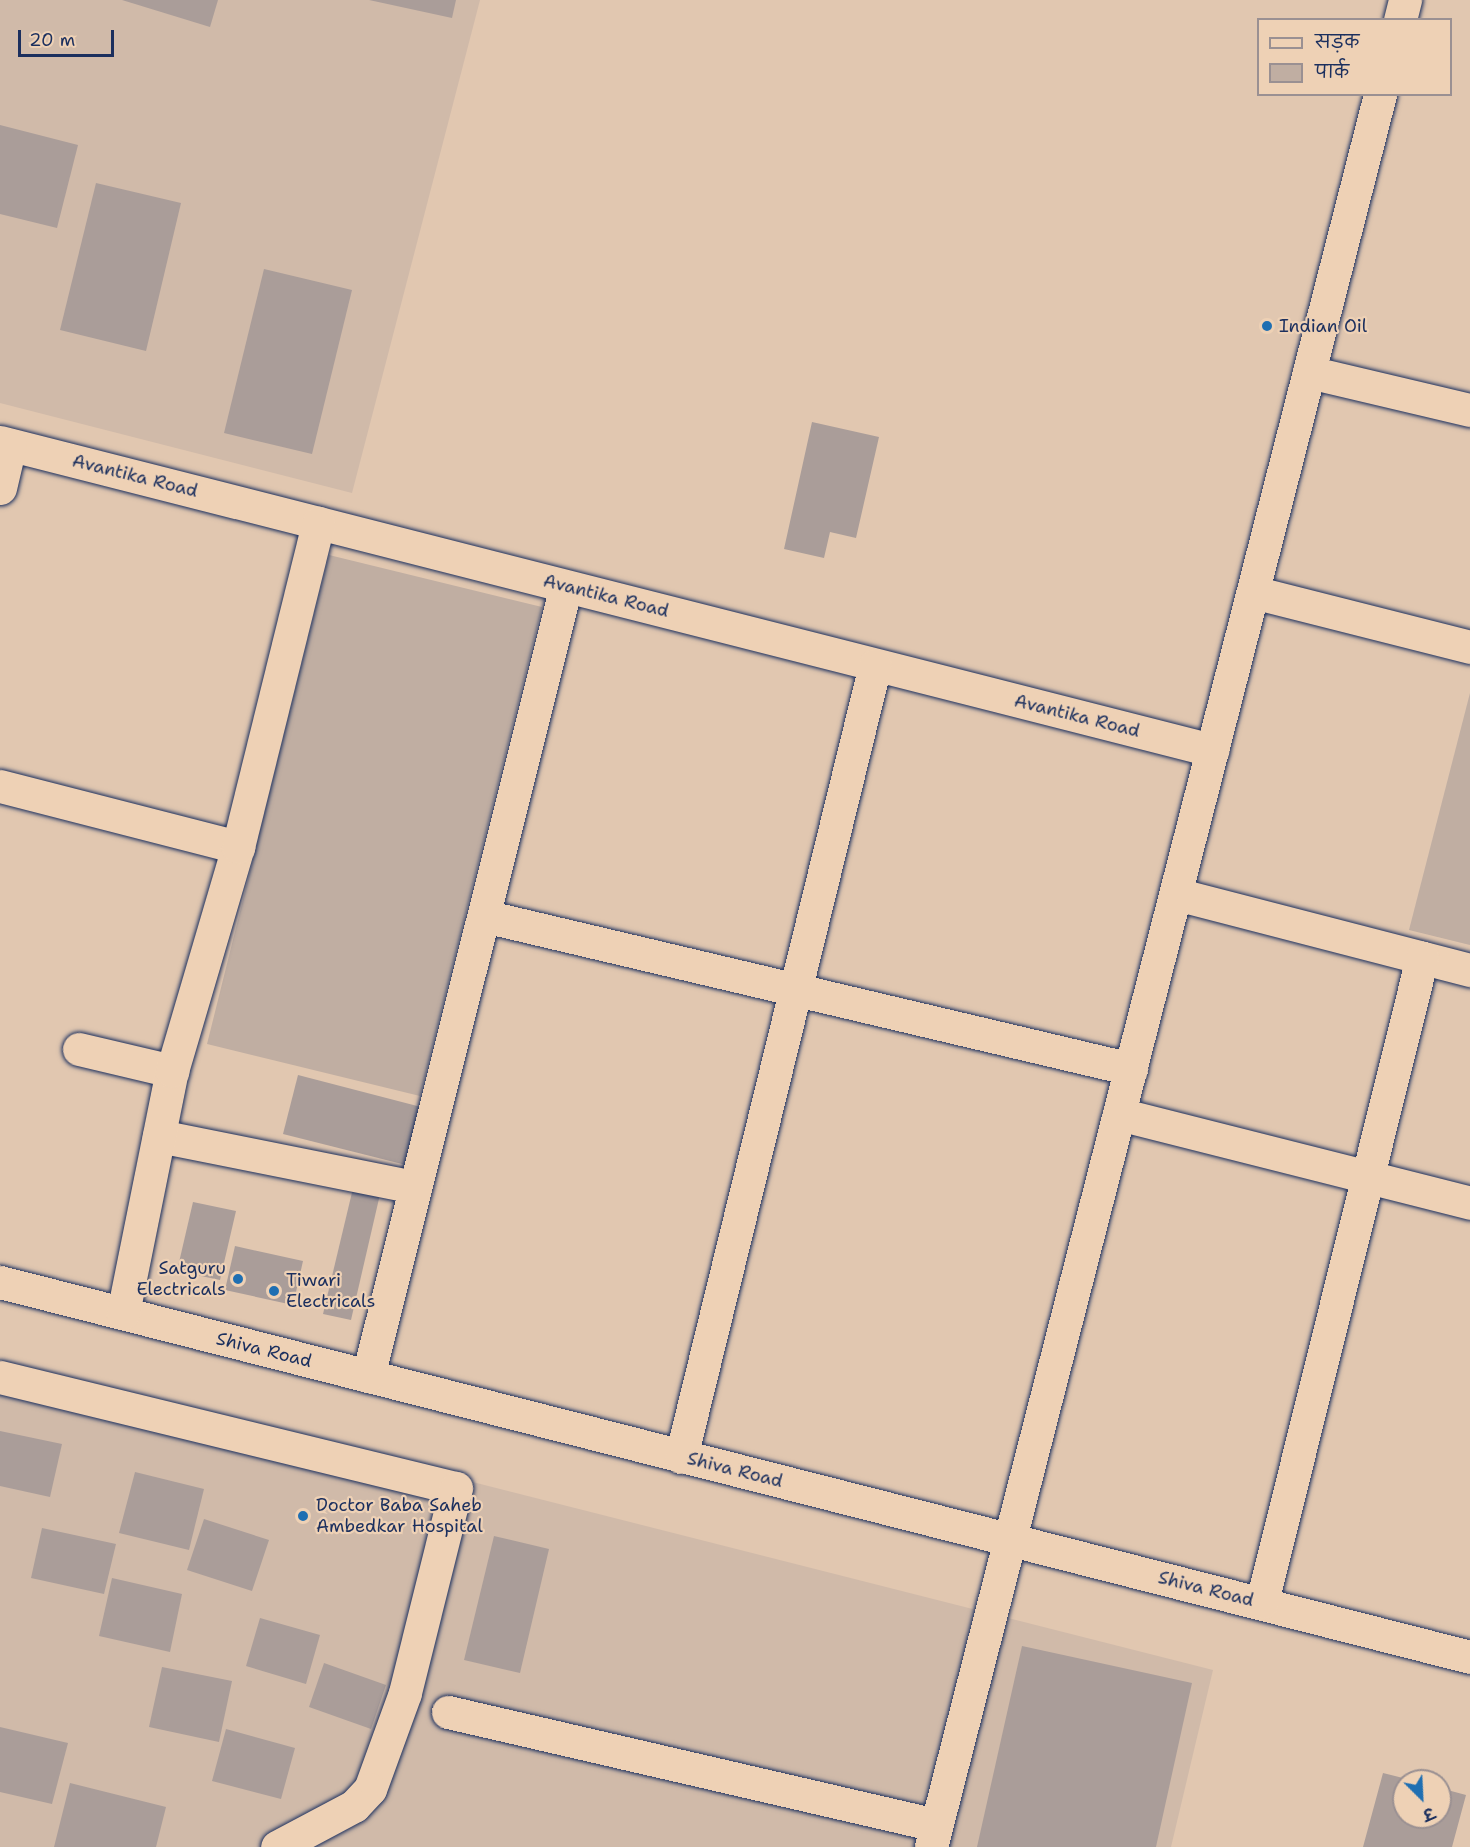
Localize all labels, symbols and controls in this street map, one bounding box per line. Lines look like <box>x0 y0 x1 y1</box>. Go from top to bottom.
scale bar <box>21 18 117 56</box>
legend <box>1257 18 1452 96</box>
text: 20 m <box>29 28 75 52</box>
text: सड़क <box>1315 30 1359 54</box>
text: पार्क <box>1315 60 1349 84</box>
place label: Indian Oil <box>1279 315 1367 337</box>
marker: Indian Oil <box>1260 319 1274 333</box>
street label: Avantika Road <box>70 450 200 502</box>
street label: Avantika Road <box>541 570 671 622</box>
street label: Avantika Road <box>1012 690 1142 742</box>
place label: Satguru Electricals <box>137 1258 226 1300</box>
place label: Tiwari Electricals <box>286 1270 375 1312</box>
marker: Satguru Electricals <box>231 1272 245 1286</box>
marker: Tiwari Electricals <box>267 1284 281 1298</box>
street label: Shiva Road <box>214 1328 314 1372</box>
street label: Shiva Road <box>685 1448 785 1492</box>
place label: Doctor Baba Saheb Ambedkar Hospital <box>316 1495 483 1538</box>
marker: Doctor Baba Saheb Ambedkar Hospital <box>294 1507 312 1525</box>
street label: Shiva Road <box>1156 1567 1256 1611</box>
north arrow <box>1392 1769 1452 1829</box>
text: उ <box>1420 1802 1438 1826</box>

